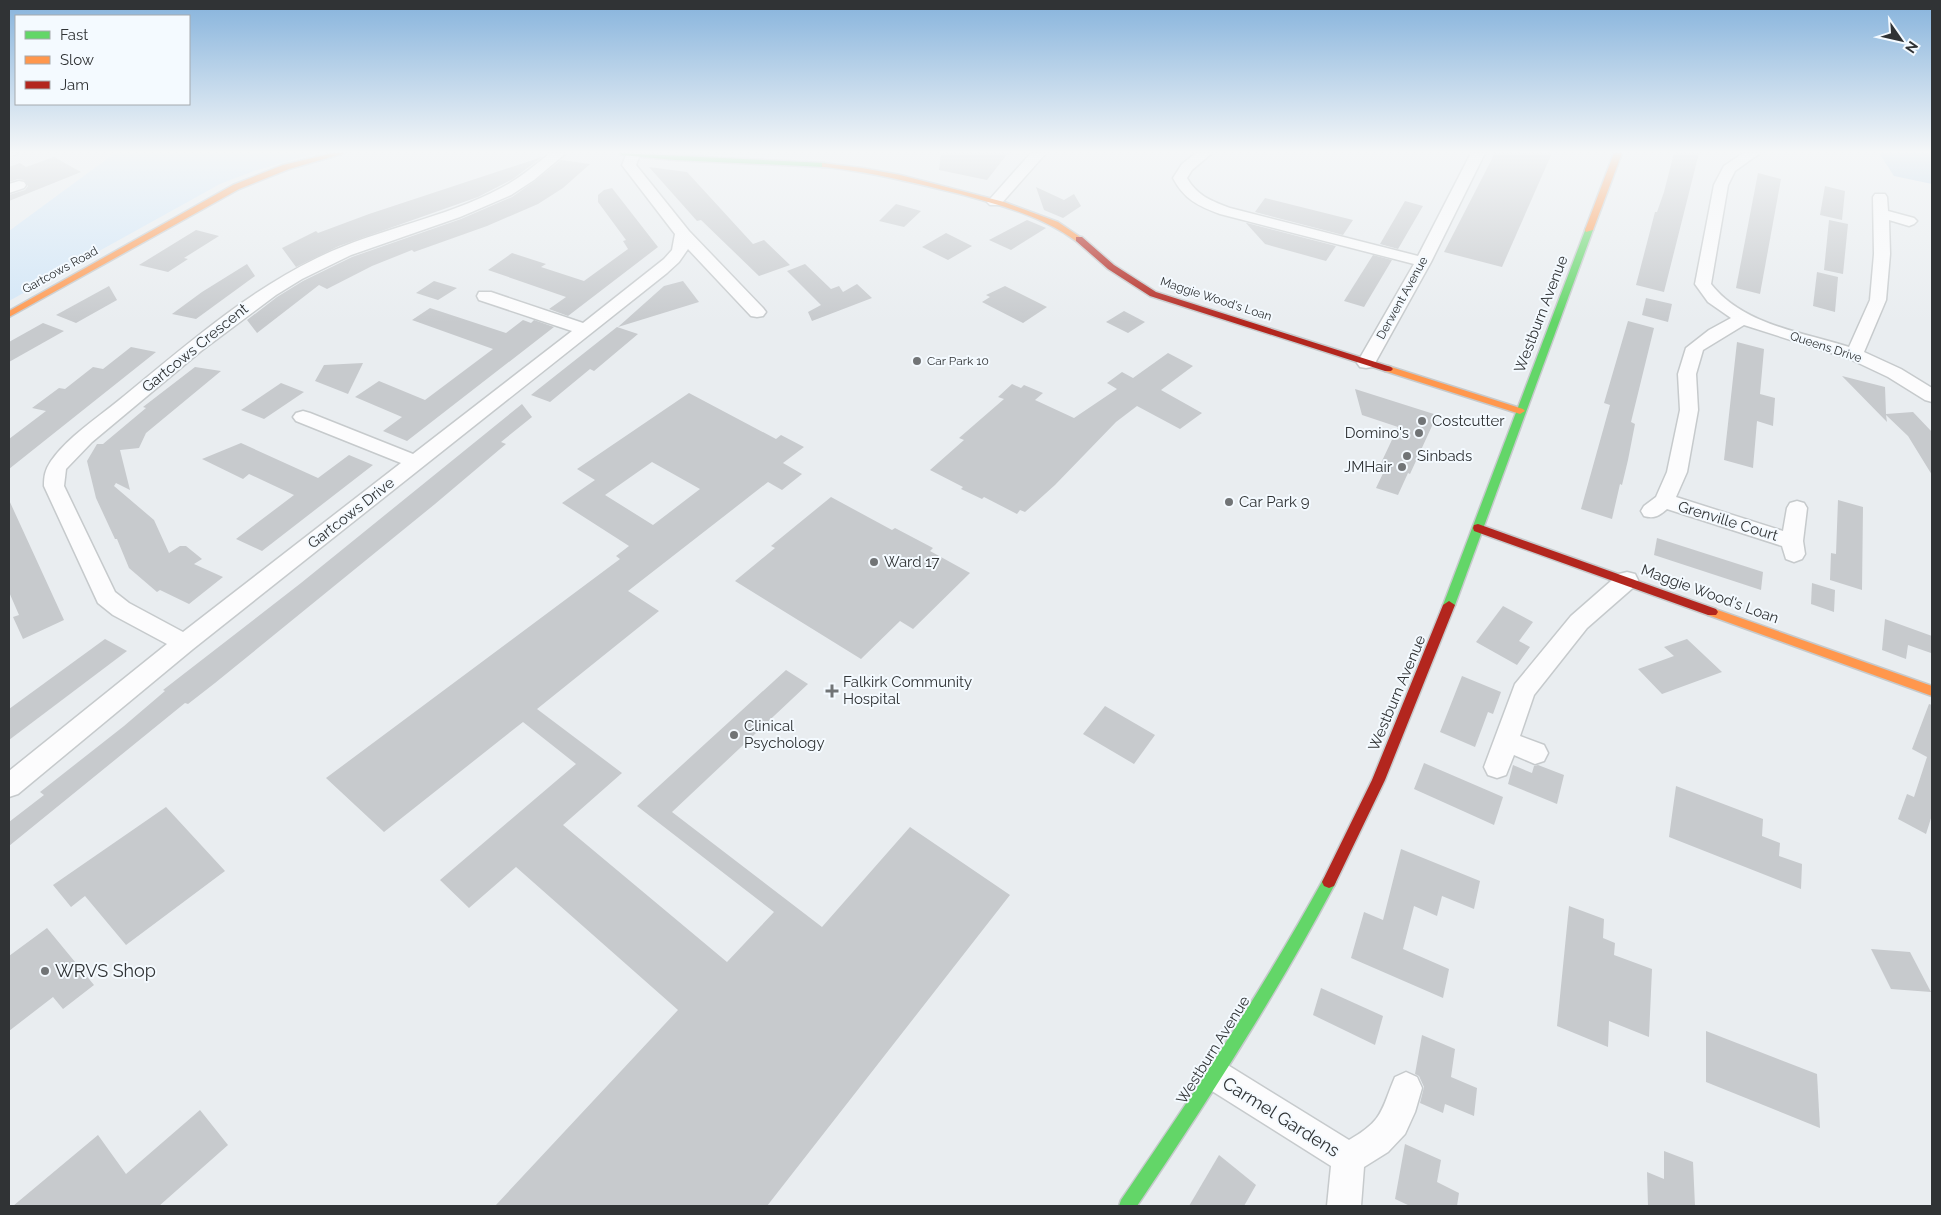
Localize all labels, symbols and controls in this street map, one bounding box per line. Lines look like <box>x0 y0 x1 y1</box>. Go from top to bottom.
legend <box>15 15 190 105</box>
north arrow <box>1876 15 1926 65</box>
text: Fast <box>60 26 88 44</box>
text: N <box>1902 38 1921 56</box>
text: Slow <box>60 51 94 69</box>
text: Jam <box>60 76 89 94</box>
street label: Gartcows Road <box>20 244 100 296</box>
street label: Westburn Avenue <box>1510 253 1572 375</box>
street label: Derwent Avenue <box>1374 254 1430 342</box>
street label: Maggie Wood's Loan <box>1159 274 1273 324</box>
street label: Gartcows Crescent <box>138 300 252 396</box>
street label: Queens Drive <box>1788 329 1864 365</box>
place label: Car Park 10 <box>927 354 989 368</box>
marker: Car Park 10 <box>911 355 923 367</box>
place label: Costcutter <box>1432 412 1505 430</box>
marker: Costcutter <box>1416 415 1428 427</box>
place label: Domino's <box>1345 424 1409 442</box>
marker: Domino's <box>1413 427 1425 439</box>
place label: Sinbads <box>1417 447 1472 465</box>
marker: Sinbads <box>1401 450 1413 462</box>
place label: JMHair <box>1344 458 1393 476</box>
marker: JMHair <box>1396 461 1408 473</box>
street label: Gartcows Drive <box>304 474 398 552</box>
place label: Car Park 9 <box>1239 493 1310 511</box>
marker: Car Park 9 <box>1223 496 1235 508</box>
street label: Grenville Court <box>1676 497 1780 545</box>
place label: Ward 17 <box>884 553 940 571</box>
marker: Ward 17 <box>868 556 880 568</box>
street label: Maggie Wood's Loan <box>1639 561 1781 627</box>
street label: Westburn Avenue <box>1365 632 1430 754</box>
place label: Falkirk Community Hospital <box>843 673 972 708</box>
marker: Falkirk Community Hospital <box>825 684 839 698</box>
place label: Clinical Psychology <box>744 717 825 752</box>
marker: Clinical Psychology <box>728 729 740 741</box>
place label: WRVS Shop <box>55 960 156 981</box>
marker: WRVS Shop <box>39 965 51 977</box>
street label: Westburn Avenue <box>1173 993 1254 1107</box>
street label: Carmel Gardens <box>1219 1072 1344 1161</box>

